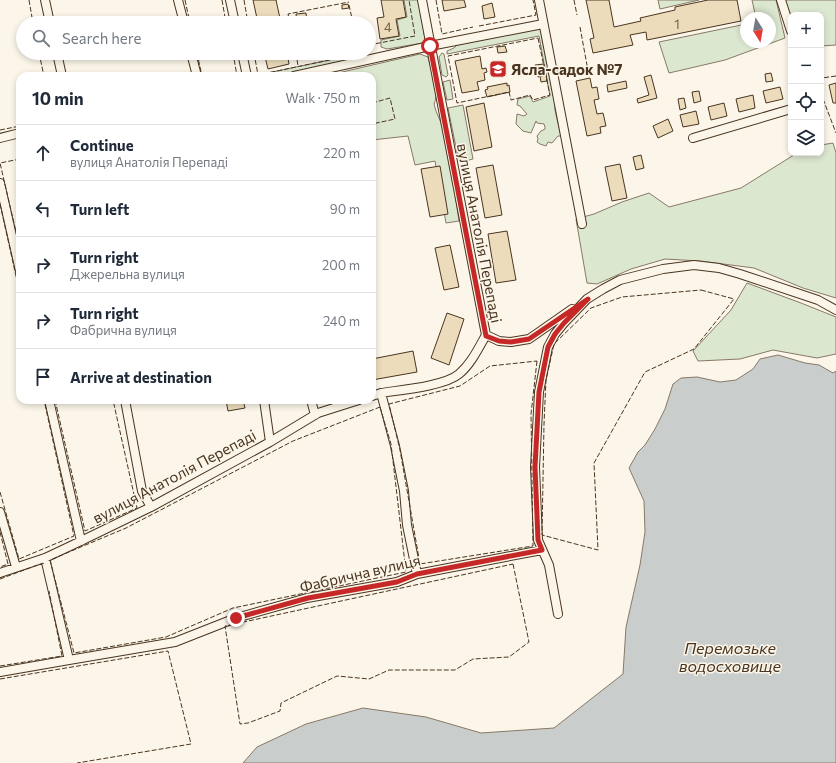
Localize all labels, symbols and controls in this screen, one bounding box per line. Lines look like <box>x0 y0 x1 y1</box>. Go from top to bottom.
north arrow <box>740 12 776 48</box>
map controls <box>788 12 824 156</box>
button: + <box>788 12 824 48</box>
search box <box>16 16 376 60</box>
house number: 1 <box>674 16 680 32</box>
house number: 4 <box>384 19 392 35</box>
icon: search <box>30 27 52 49</box>
text: Search here <box>62 29 141 47</box>
route start <box>421 37 439 55</box>
button: − <box>788 48 824 84</box>
school or university icon: Ясла-садок №7 <box>488 59 508 79</box>
place label: Ясла-садок №7 <box>511 60 622 78</box>
button: locate <box>788 84 824 120</box>
text: 10 min <box>32 88 84 109</box>
text: Walk · 750 m <box>286 90 360 106</box>
button: layers <box>788 120 824 156</box>
text: Continue <box>70 136 134 154</box>
icon: ahead <box>32 142 54 164</box>
street label: вулиця Анатолія Перепаді <box>454 142 506 324</box>
text: 220 m <box>323 145 360 161</box>
text: вулиця Анатолія Перепаді <box>70 154 228 170</box>
icon: left <box>32 198 54 220</box>
text: Turn left <box>70 200 129 218</box>
text: 90 m <box>330 201 360 217</box>
text: Turn right <box>70 248 139 266</box>
icon: right <box>32 254 54 276</box>
text: 200 m <box>322 257 360 273</box>
text: Джерельна вулиця <box>70 266 185 282</box>
text: Turn right <box>70 304 139 322</box>
icon: right <box>32 310 54 332</box>
text: 240 m <box>323 313 360 329</box>
text: Фабрична вулиця <box>70 322 177 338</box>
icon: arrive <box>32 366 54 388</box>
text: Arrive at destination <box>70 368 212 386</box>
street label: вулиця Анатолія Перепаді <box>89 425 259 527</box>
street label: Фабрична вулиця <box>298 550 422 596</box>
route end <box>227 609 245 627</box>
water label: Перемозьке водосховище <box>679 638 782 675</box>

